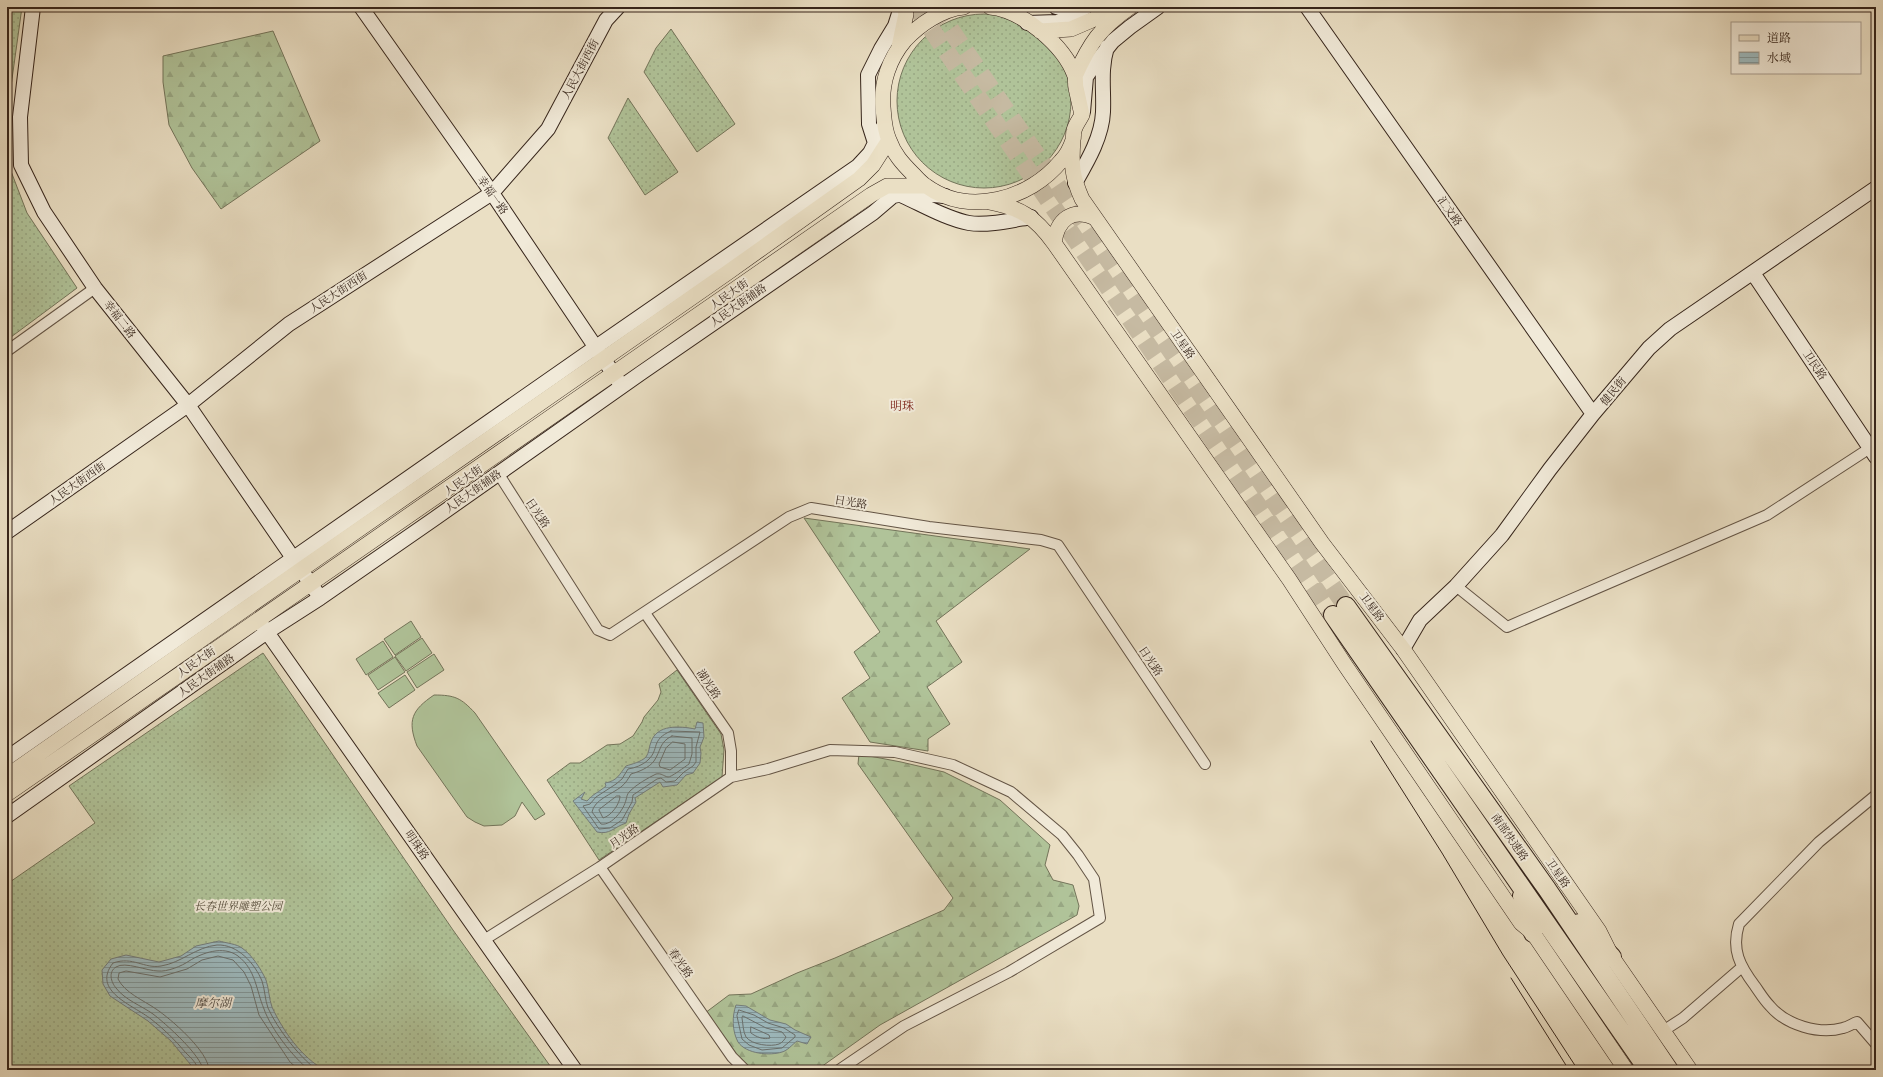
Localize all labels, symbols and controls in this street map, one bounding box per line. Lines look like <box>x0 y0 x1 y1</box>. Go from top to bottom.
legend <box>1731 22 1861 74</box>
text: 道路 <box>1767 31 1791 45</box>
street label: 人民大街西街 <box>559 37 602 101</box>
text: 水域 <box>1767 51 1791 65</box>
street label: 幸福一路 <box>475 174 511 217</box>
street label: 汇文路 <box>1435 194 1464 229</box>
street label: 人民大街西街 <box>307 269 369 316</box>
street label: 人民大街 <box>708 276 751 312</box>
street label: 人民大街辅路 <box>708 281 769 330</box>
street label: 幸福二路 <box>101 298 138 341</box>
street label: 卫星路 <box>1168 327 1197 362</box>
street label: 卫民路 <box>1800 348 1829 383</box>
street label: 健民街 <box>1598 375 1629 408</box>
district label: 明珠 <box>890 399 914 413</box>
street label: 人民大街西街 <box>47 459 108 508</box>
street label: 人民大街 <box>442 462 485 498</box>
street label: 人民大街辅路 <box>443 467 504 516</box>
street label: 日光路 <box>834 493 868 511</box>
street label: 日光路 <box>523 496 552 531</box>
street label: 卫星路 <box>1356 590 1387 624</box>
street label: 人民大街 <box>175 644 218 680</box>
street label: 日光路 <box>1136 644 1165 679</box>
street label: 人民大街辅路 <box>176 651 237 700</box>
street label: 湖光路 <box>694 667 723 702</box>
street label: 南部快速路 <box>1488 811 1531 864</box>
street label: 月光路 <box>607 822 642 851</box>
street label: 明珠路 <box>402 828 431 863</box>
street label: 卫星路 <box>1543 856 1572 891</box>
park label: 长春世界雕塑公园 <box>194 900 284 913</box>
street label: 春光路 <box>666 946 695 981</box>
water label: 摩尔湖 <box>195 996 233 1010</box>

